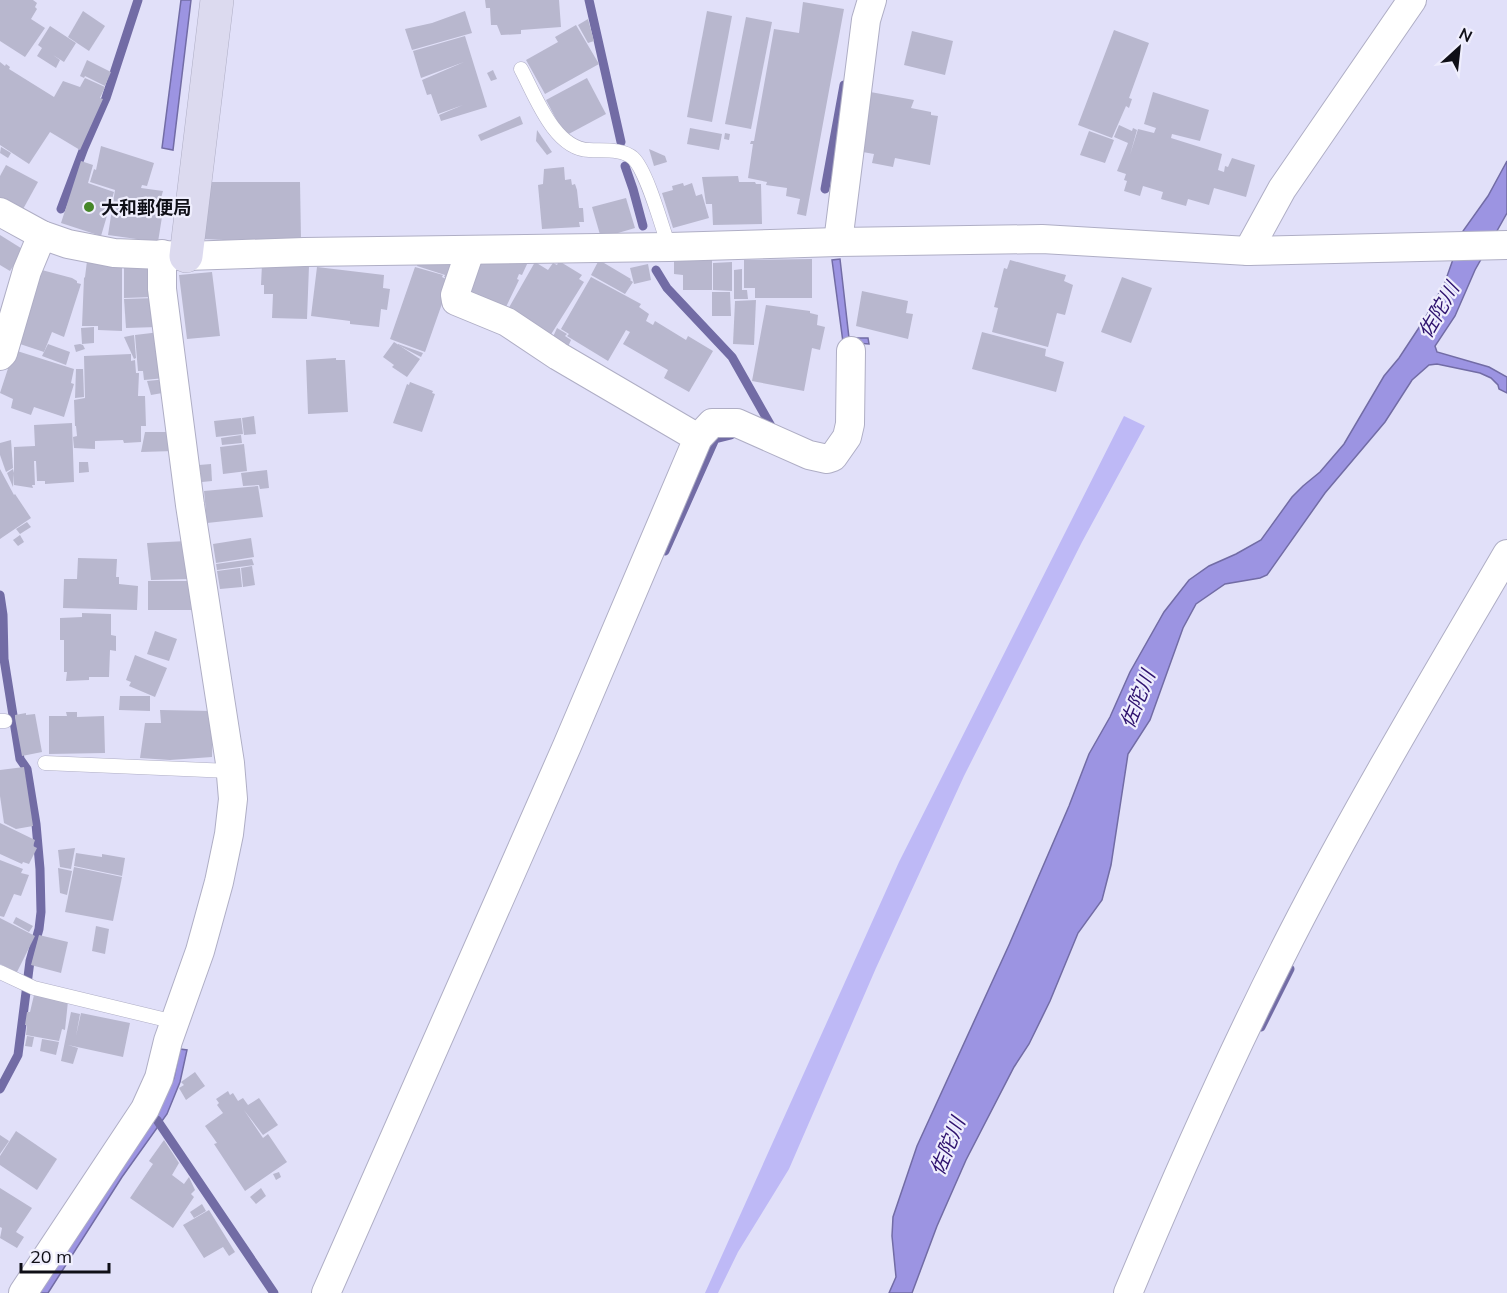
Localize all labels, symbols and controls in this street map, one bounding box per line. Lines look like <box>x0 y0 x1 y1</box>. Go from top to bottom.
north arrow <box>1429 18 1489 78</box>
text: N <box>1456 23 1476 46</box>
place label: 大和郵便局 <box>101 196 191 219</box>
marker: 大和郵便局 <box>82 200 96 214</box>
water label: 佐陀川 <box>1412 276 1465 342</box>
water label: 佐陀川 <box>1114 665 1161 731</box>
water label: 佐陀川 <box>924 1112 971 1178</box>
scale bar <box>21 1236 110 1274</box>
text: 20 m <box>30 1245 72 1268</box>

